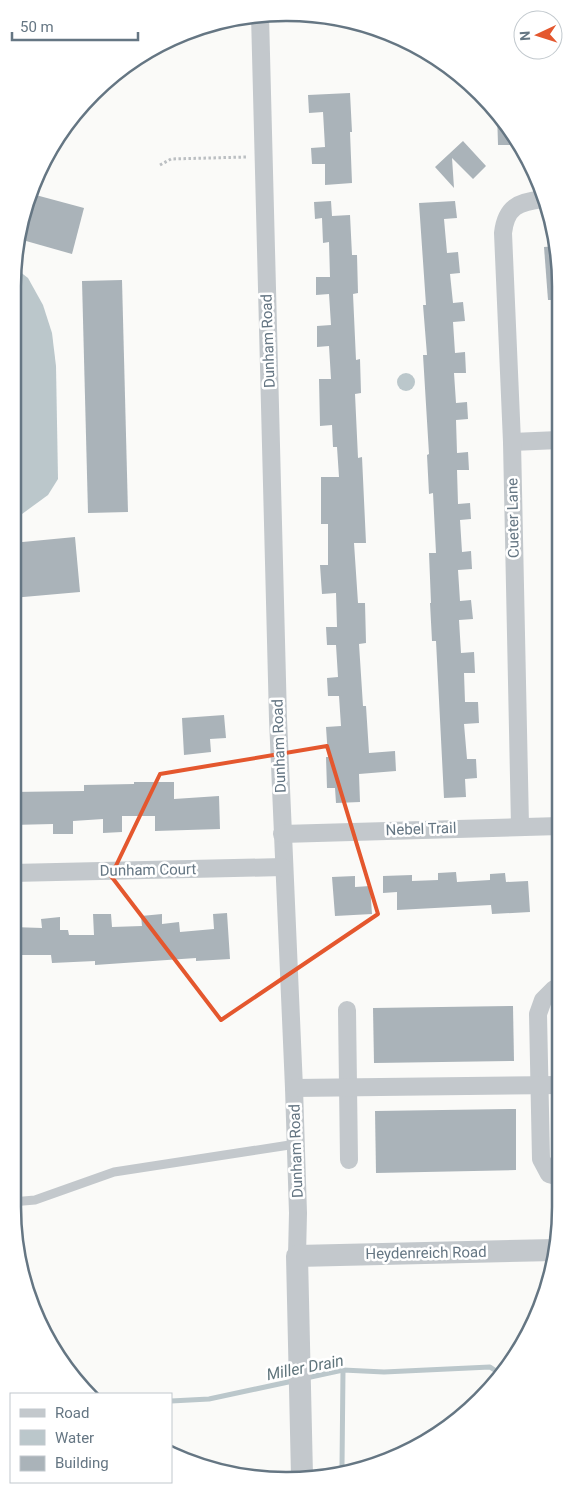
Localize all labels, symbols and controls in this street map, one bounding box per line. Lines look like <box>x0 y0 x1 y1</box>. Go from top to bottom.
scale bar <box>12 10 139 42</box>
north arrow <box>513 10 563 60</box>
text: 50 m <box>20 18 54 36</box>
text: N <box>517 30 533 41</box>
street label: Dunham Road <box>257 294 279 388</box>
street label: Cueter Lane <box>503 478 523 558</box>
street label: Dunham Road <box>268 699 290 793</box>
street label: Nebel Trail <box>385 819 457 839</box>
street label: Dunham Court <box>100 860 197 880</box>
street label: Dunham Road <box>285 1104 307 1198</box>
street label: Heydenreich Road <box>365 1243 487 1263</box>
water label: Miller Drain <box>265 1351 345 1384</box>
legend <box>10 1393 172 1483</box>
text: Road <box>55 1404 89 1422</box>
text: Water <box>55 1429 94 1447</box>
text: Building <box>55 1454 109 1472</box>

